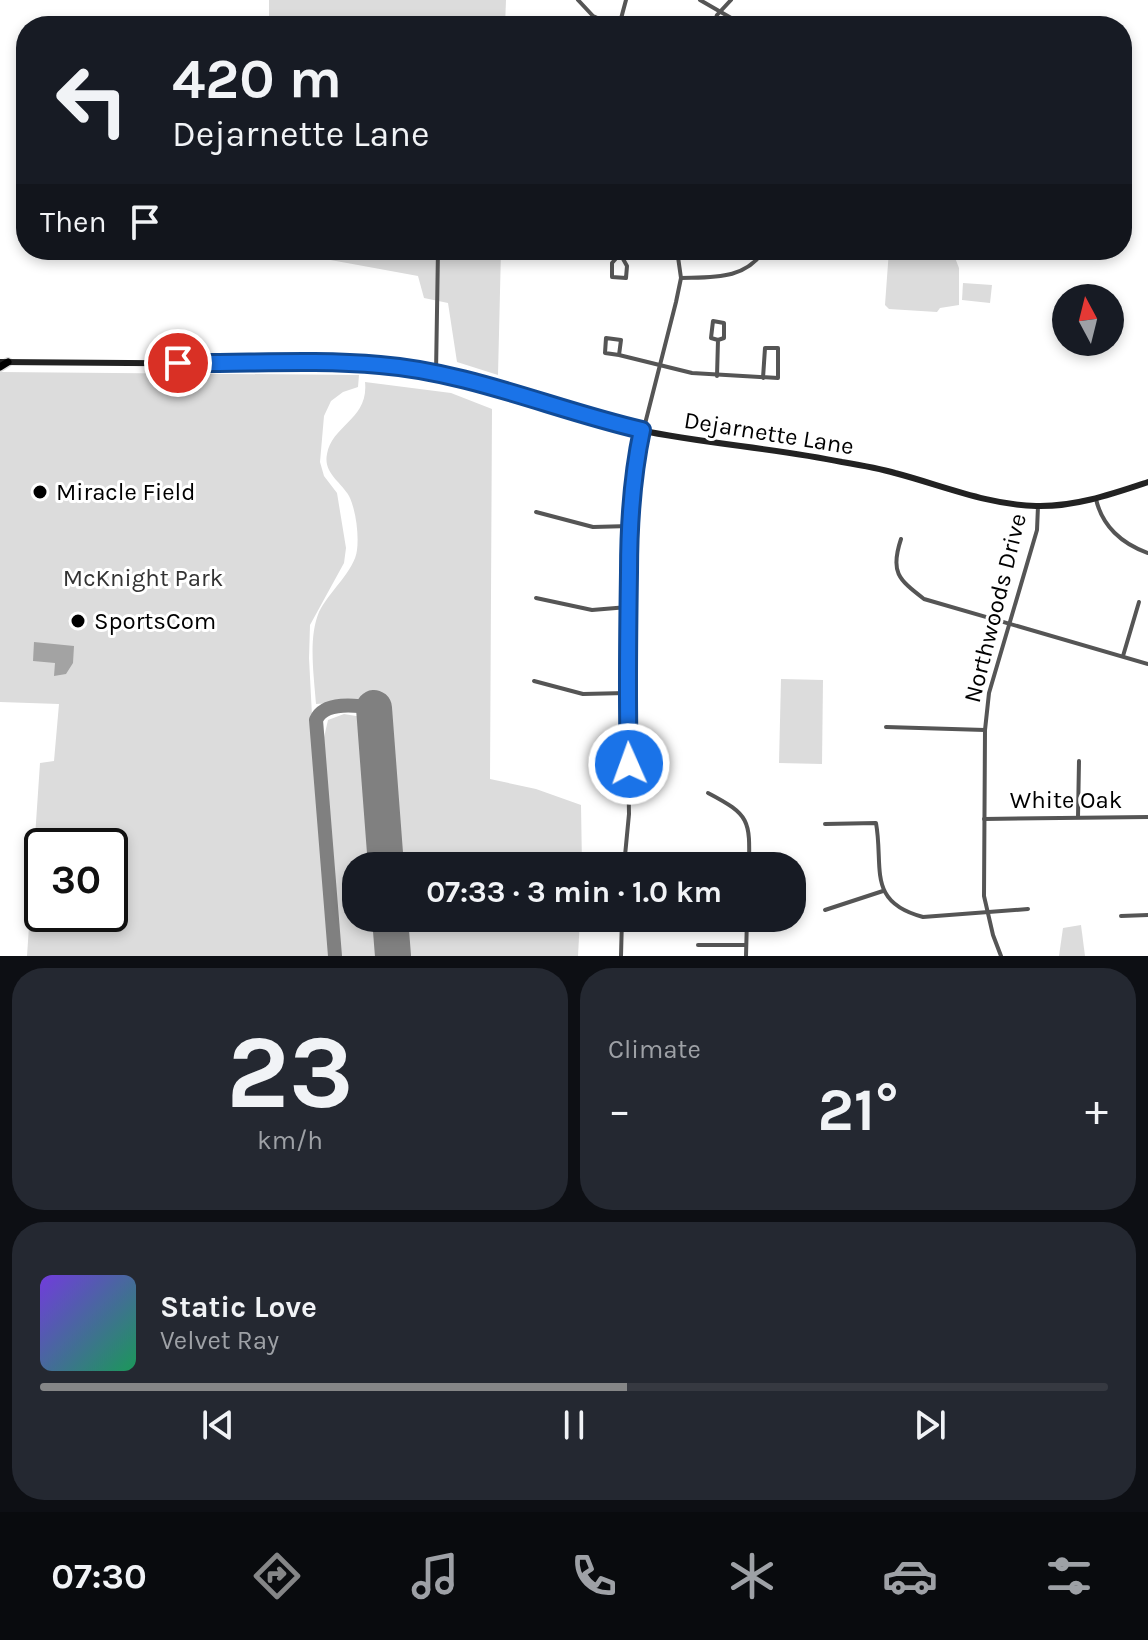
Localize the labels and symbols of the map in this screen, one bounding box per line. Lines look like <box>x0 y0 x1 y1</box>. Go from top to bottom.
north arrow <box>1052 284 1124 356</box>
pin <box>144 329 212 397</box>
street label: Dejarnette Lane <box>682 406 856 460</box>
place label: Miracle Field <box>56 478 196 506</box>
marker: Miracle Field <box>31 483 49 501</box>
street label: Northwoods Drive <box>958 511 1032 705</box>
park label: McKnight Park <box>63 564 223 592</box>
place label: SportsCom <box>94 607 216 635</box>
marker: SportsCom <box>69 612 87 630</box>
position arrow <box>587 722 671 806</box>
street label: White Oak <box>1010 786 1122 814</box>
speed limit sign: 30 <box>24 828 128 932</box>

